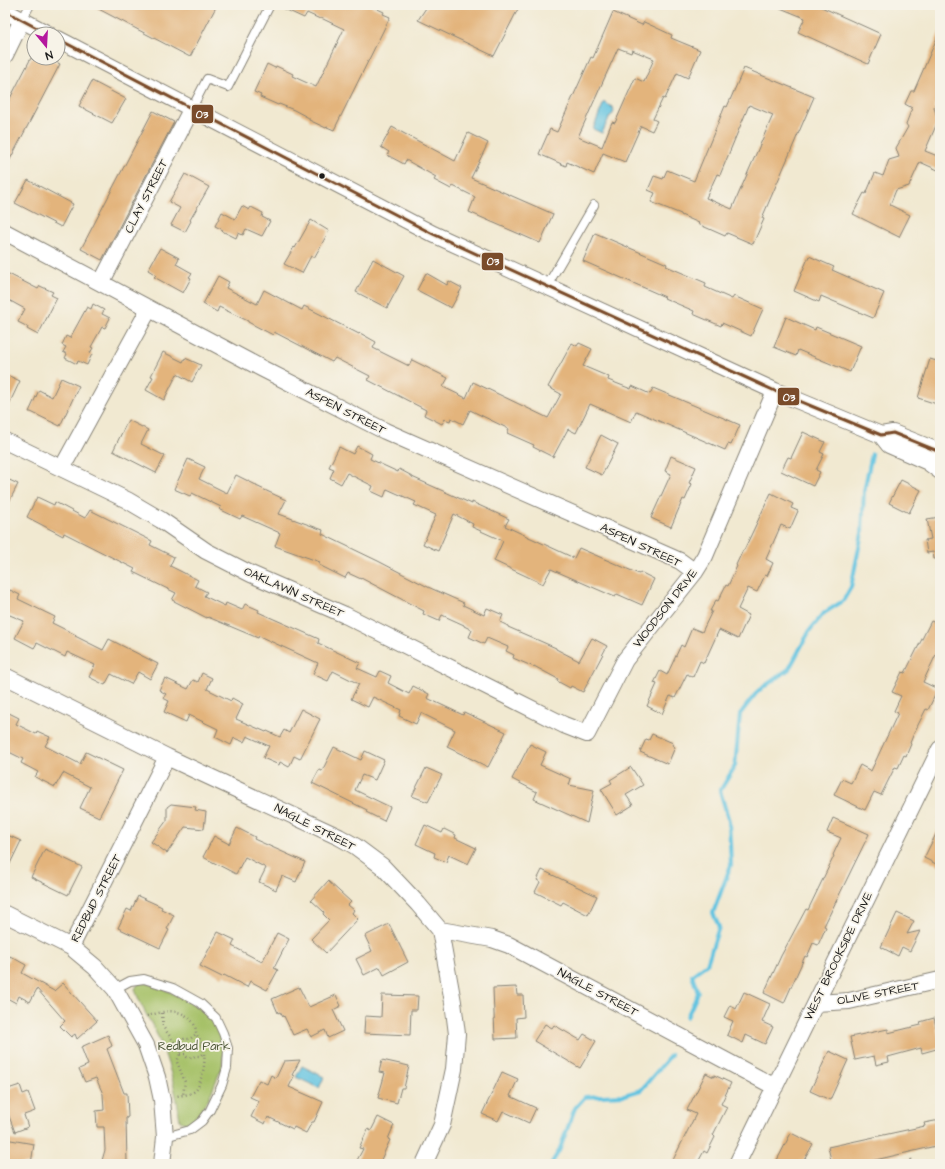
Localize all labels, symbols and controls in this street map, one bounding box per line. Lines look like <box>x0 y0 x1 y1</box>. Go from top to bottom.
north arrow <box>26 26 66 66</box>
text: N <box>43 47 55 63</box>
line badge: 03 <box>191 104 214 124</box>
text: 03 <box>196 107 209 122</box>
street label: CLAY STREET <box>120 156 173 236</box>
unlabelled marker <box>317 171 327 181</box>
line badge: 03 <box>481 252 504 271</box>
text: 03 <box>487 254 500 269</box>
street label: ASPEN STREET <box>303 384 389 439</box>
line badge: 03 <box>777 387 800 406</box>
text: 03 <box>783 390 796 405</box>
street label: ASPEN STREET <box>597 519 685 572</box>
street label: OAKLAWN STREET <box>241 563 347 622</box>
street label: WOODSON DRIVE <box>629 565 702 651</box>
street label: NAGLE STREET <box>271 800 359 855</box>
street label: REDBUD STREET <box>67 851 126 945</box>
street label: WEST BROOKSIDE DRIVE <box>800 889 877 1023</box>
street label: NAGLE STREET <box>554 964 642 1021</box>
street label: OLIVE STREET <box>836 977 921 1010</box>
park label: Redbud Park <box>158 1038 231 1055</box>

